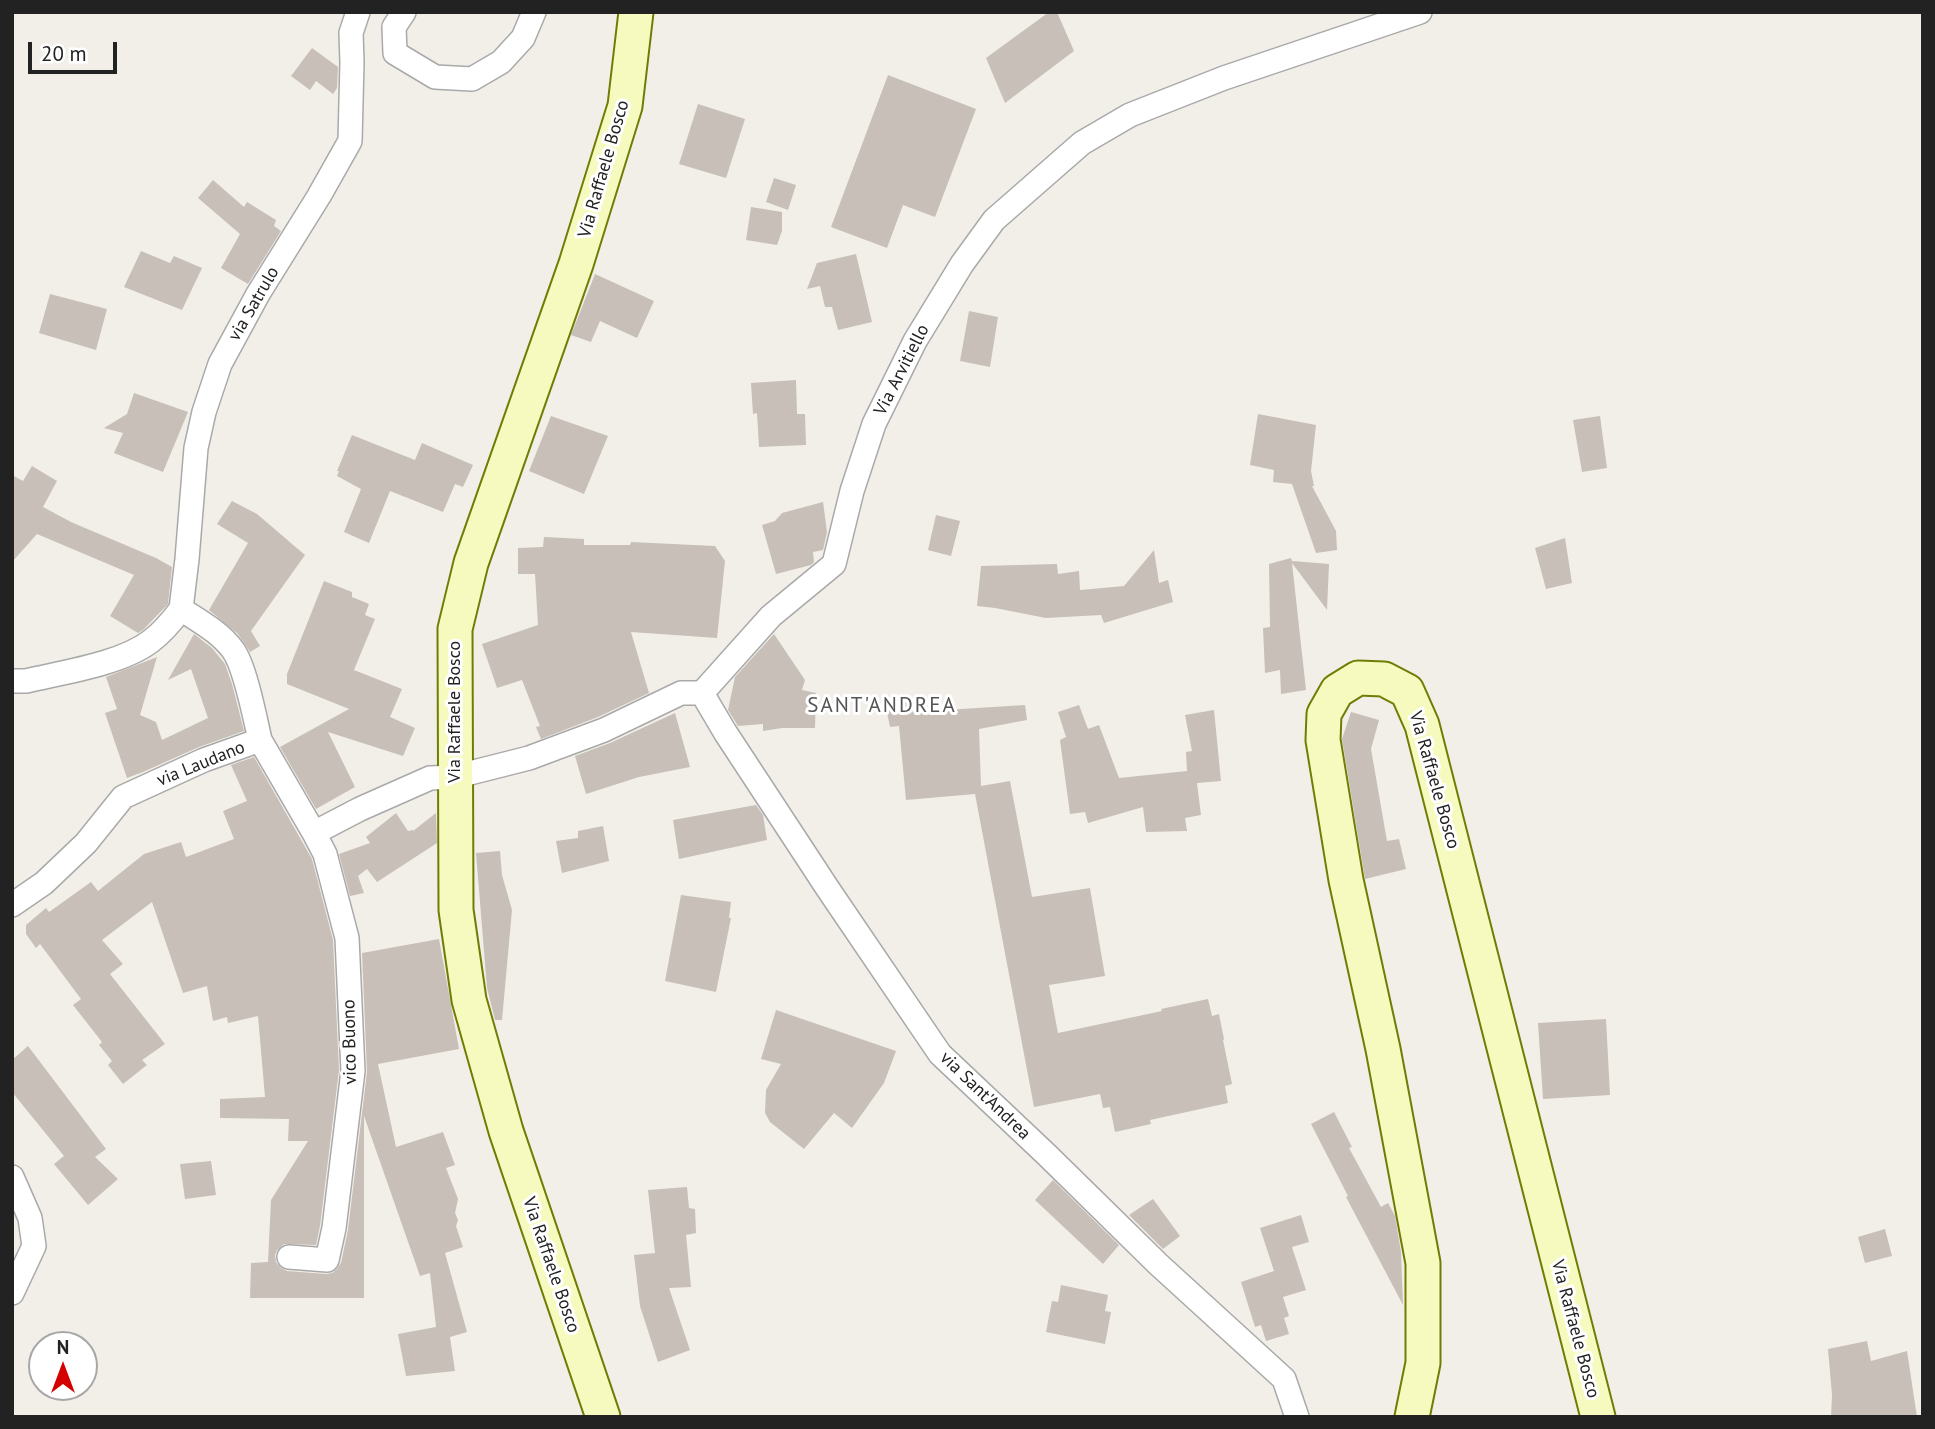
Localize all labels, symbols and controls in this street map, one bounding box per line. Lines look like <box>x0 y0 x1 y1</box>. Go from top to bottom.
scale bar <box>32 28 121 72</box>
text: 20 m <box>41 40 87 67</box>
street label: Via Raffaele Bosco <box>574 98 634 240</box>
street label: via Satrulo <box>224 263 284 345</box>
street label: Via Arvitiello <box>870 321 934 419</box>
street label: Via Raffaele Bosco <box>444 641 466 783</box>
district label: SANT'ANDREA <box>809 693 955 719</box>
street label: Via Raffaele Bosco <box>1404 709 1464 851</box>
street label: via Laudano <box>154 737 248 791</box>
street label: vico Buono <box>338 999 362 1085</box>
street label: via Sant'Andrea <box>935 1047 1035 1145</box>
street label: Via Raffaele Bosco <box>518 1194 584 1336</box>
street label: Via Raffaele Bosco <box>1546 1258 1604 1400</box>
north arrow <box>28 1331 98 1401</box>
text: N <box>57 1335 69 1359</box>

